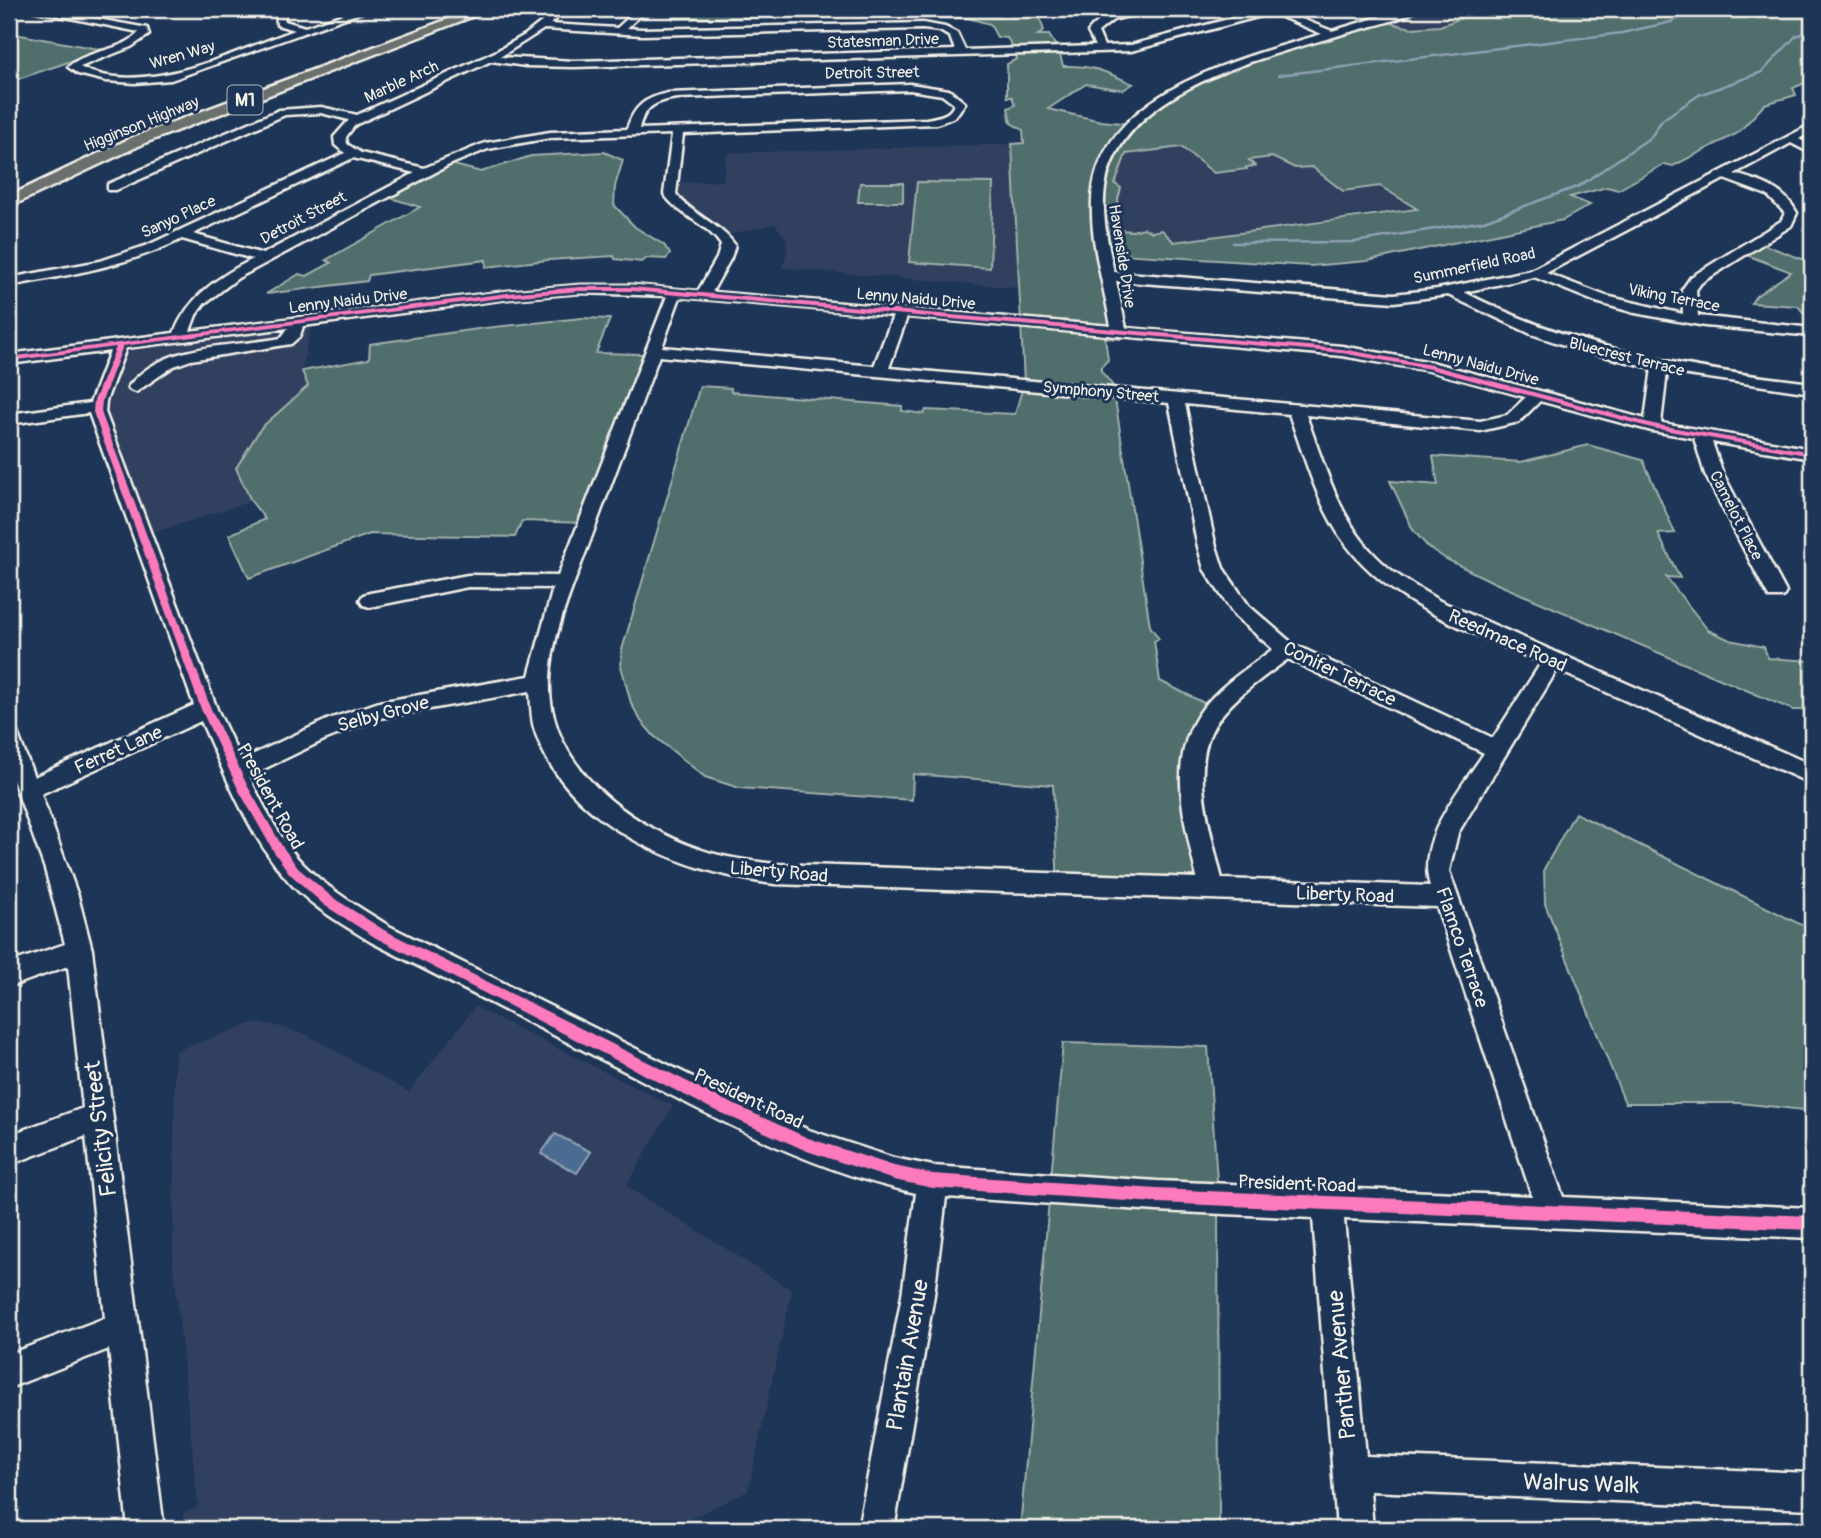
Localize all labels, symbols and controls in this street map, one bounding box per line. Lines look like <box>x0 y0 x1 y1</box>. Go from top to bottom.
street label: Statesman Drive <box>827 29 939 53</box>
street label: Wren Way <box>147 36 217 74</box>
street label: Marble Arch <box>361 56 442 108</box>
street label: Detroit Street <box>825 62 920 84</box>
road number: M1 <box>228 86 262 114</box>
street label: Higginson Highway <box>81 92 202 156</box>
street label: Detroit Street <box>257 187 350 249</box>
street label: Sanyo Place <box>138 191 219 243</box>
street label: Havenside Drive <box>1104 203 1140 309</box>
street label: Summerfield Road <box>1411 243 1537 289</box>
street label: Viking Terrace <box>1626 279 1721 317</box>
street label: Lenny Naidu Drive <box>288 284 409 318</box>
street label: Lenny Naidu Drive <box>856 284 976 314</box>
street label: Bluecrest Terrace <box>1567 333 1687 381</box>
street label: Lenny Naidu Drive <box>1421 340 1541 390</box>
street label: Symphony Street <box>1042 377 1160 407</box>
street label: Camelot Place <box>1705 467 1767 564</box>
street label: Reedmace Road <box>1445 604 1571 678</box>
street label: Conifer Terrace <box>1279 636 1401 712</box>
street label: Selby Grove <box>335 690 432 738</box>
street label: Ferret Lane <box>71 720 167 780</box>
street label: President Road <box>231 739 309 854</box>
street label: Liberty Road <box>729 856 829 888</box>
street label: Liberty Road <box>1295 881 1395 909</box>
street label: Flamco Terrace <box>1430 884 1494 1011</box>
street label: Felicity Street <box>78 1059 123 1198</box>
street label: President Road <box>690 1063 807 1135</box>
street label: President Road <box>1238 1170 1356 1198</box>
street label: Plantain Avenue <box>880 1276 935 1433</box>
street label: Panther Avenue <box>1320 1288 1362 1441</box>
street label: Walrus Walk <box>1522 1467 1640 1500</box>

